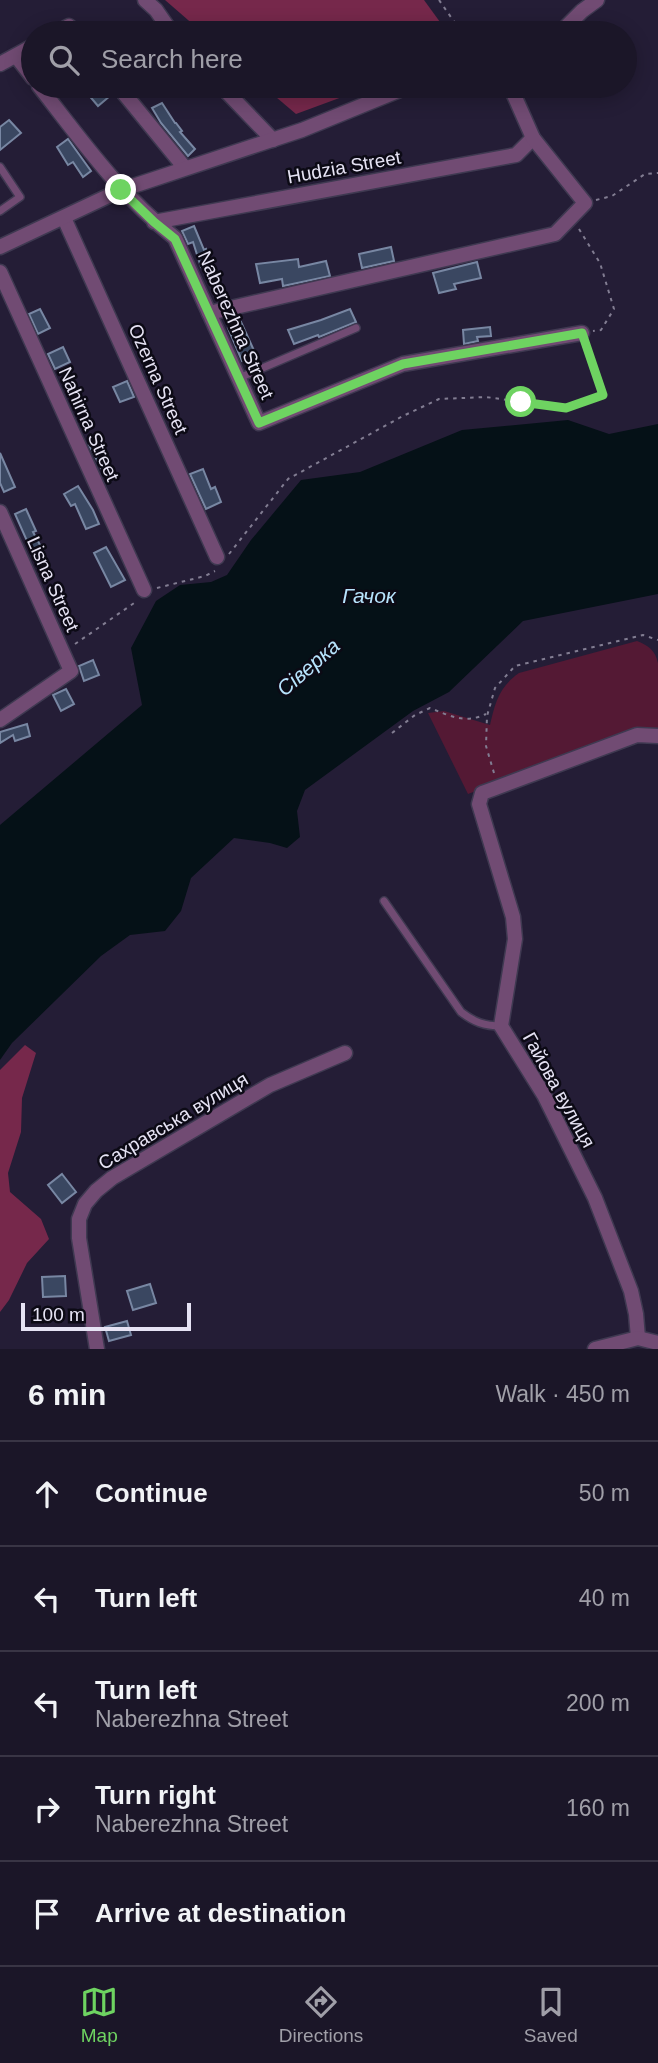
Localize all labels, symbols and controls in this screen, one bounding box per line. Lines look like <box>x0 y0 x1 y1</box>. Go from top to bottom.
search box <box>21 21 637 98</box>
icon: search <box>45 41 83 79</box>
text: Search here <box>101 44 243 74</box>
street label: Hudzia Street <box>285 147 403 187</box>
route end <box>105 174 136 205</box>
street label: Naberezhna Street <box>194 248 278 403</box>
street label: Ozerna Street <box>124 321 192 438</box>
street label: Nahirna Street <box>54 364 124 485</box>
route start <box>505 386 536 417</box>
street label: Lisna Street <box>23 533 84 635</box>
water label: Гачок <box>342 584 397 607</box>
water label: Сіверка <box>272 634 344 700</box>
street label: Гайова вулиця <box>519 1029 599 1151</box>
street label: Сахравська вулиця <box>94 1068 252 1174</box>
scale bar <box>21 1300 191 1332</box>
text: 100 m <box>32 1304 85 1325</box>
text: 6 min <box>28 1378 106 1411</box>
text: Walk · 450 m <box>495 1381 630 1407</box>
icon: ahead <box>28 1475 66 1513</box>
text: Continue <box>95 1478 208 1508</box>
text: 50 m <box>579 1480 630 1506</box>
icon: left <box>28 1580 66 1618</box>
text: Turn left <box>95 1583 197 1613</box>
text: 40 m <box>579 1585 630 1611</box>
text: Turn left <box>95 1675 197 1705</box>
icon: left <box>28 1685 66 1723</box>
text: 200 m <box>566 1690 630 1716</box>
text: Naberezhna Street <box>95 1706 288 1732</box>
text: Turn right <box>95 1780 216 1810</box>
icon: right <box>28 1790 66 1828</box>
text: 160 m <box>566 1795 630 1821</box>
text: Naberezhna Street <box>95 1811 288 1837</box>
icon: arrive <box>28 1895 66 1933</box>
text: Arrive at destination <box>95 1898 346 1928</box>
tab: Map <box>80 1983 118 2047</box>
tab: Directions <box>279 1983 363 2047</box>
tab: Saved <box>524 1983 578 2047</box>

